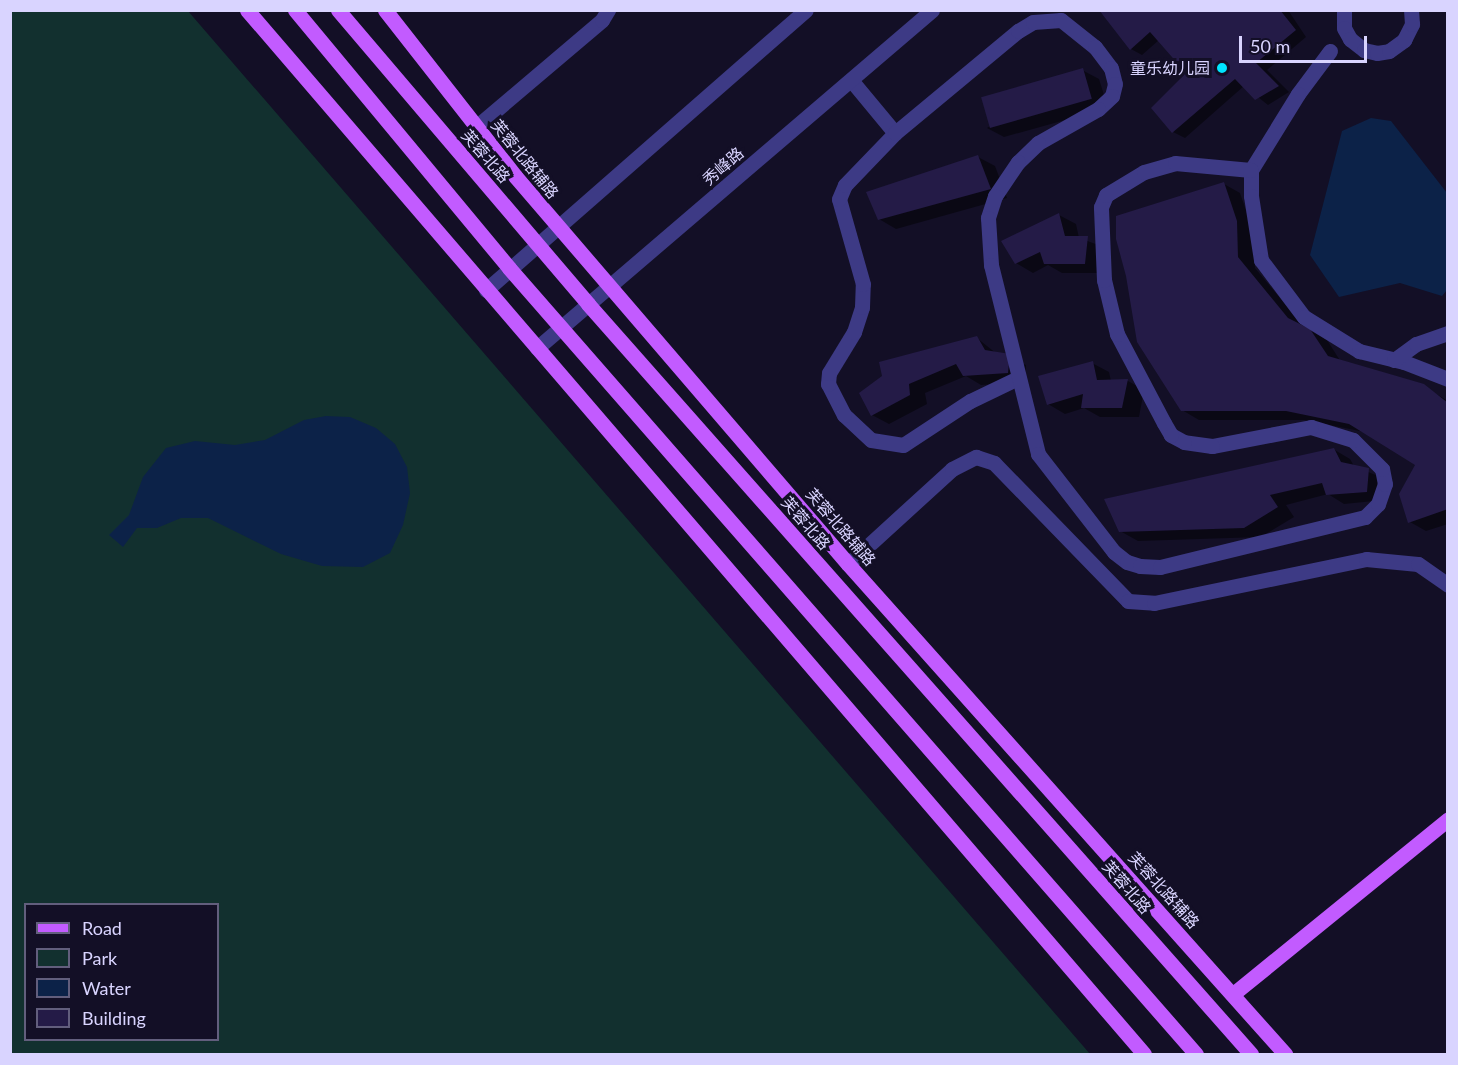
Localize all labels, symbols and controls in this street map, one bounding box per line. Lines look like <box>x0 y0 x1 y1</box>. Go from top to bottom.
scale bar <box>1242 24 1370 62</box>
text: 50 m <box>1250 35 1290 57</box>
place label: 童乐幼儿园 <box>1130 58 1210 78</box>
marker: 童乐幼儿园 <box>1215 61 1229 75</box>
street label: 芙蓉北路辅路 <box>487 116 563 202</box>
street label: 芙蓉北路 <box>458 126 514 186</box>
street label: 秀峰路 <box>699 143 747 189</box>
street label: 芙蓉北路辅路 <box>802 484 880 570</box>
street label: 芙蓉北路 <box>778 493 834 553</box>
street label: 芙蓉北路辅路 <box>1125 848 1203 932</box>
street label: 芙蓉北路 <box>1099 857 1155 917</box>
legend <box>24 903 219 1041</box>
text: Road <box>82 917 122 939</box>
text: Park <box>82 947 117 969</box>
text: Water <box>82 977 131 999</box>
text: Building <box>82 1007 146 1029</box>

